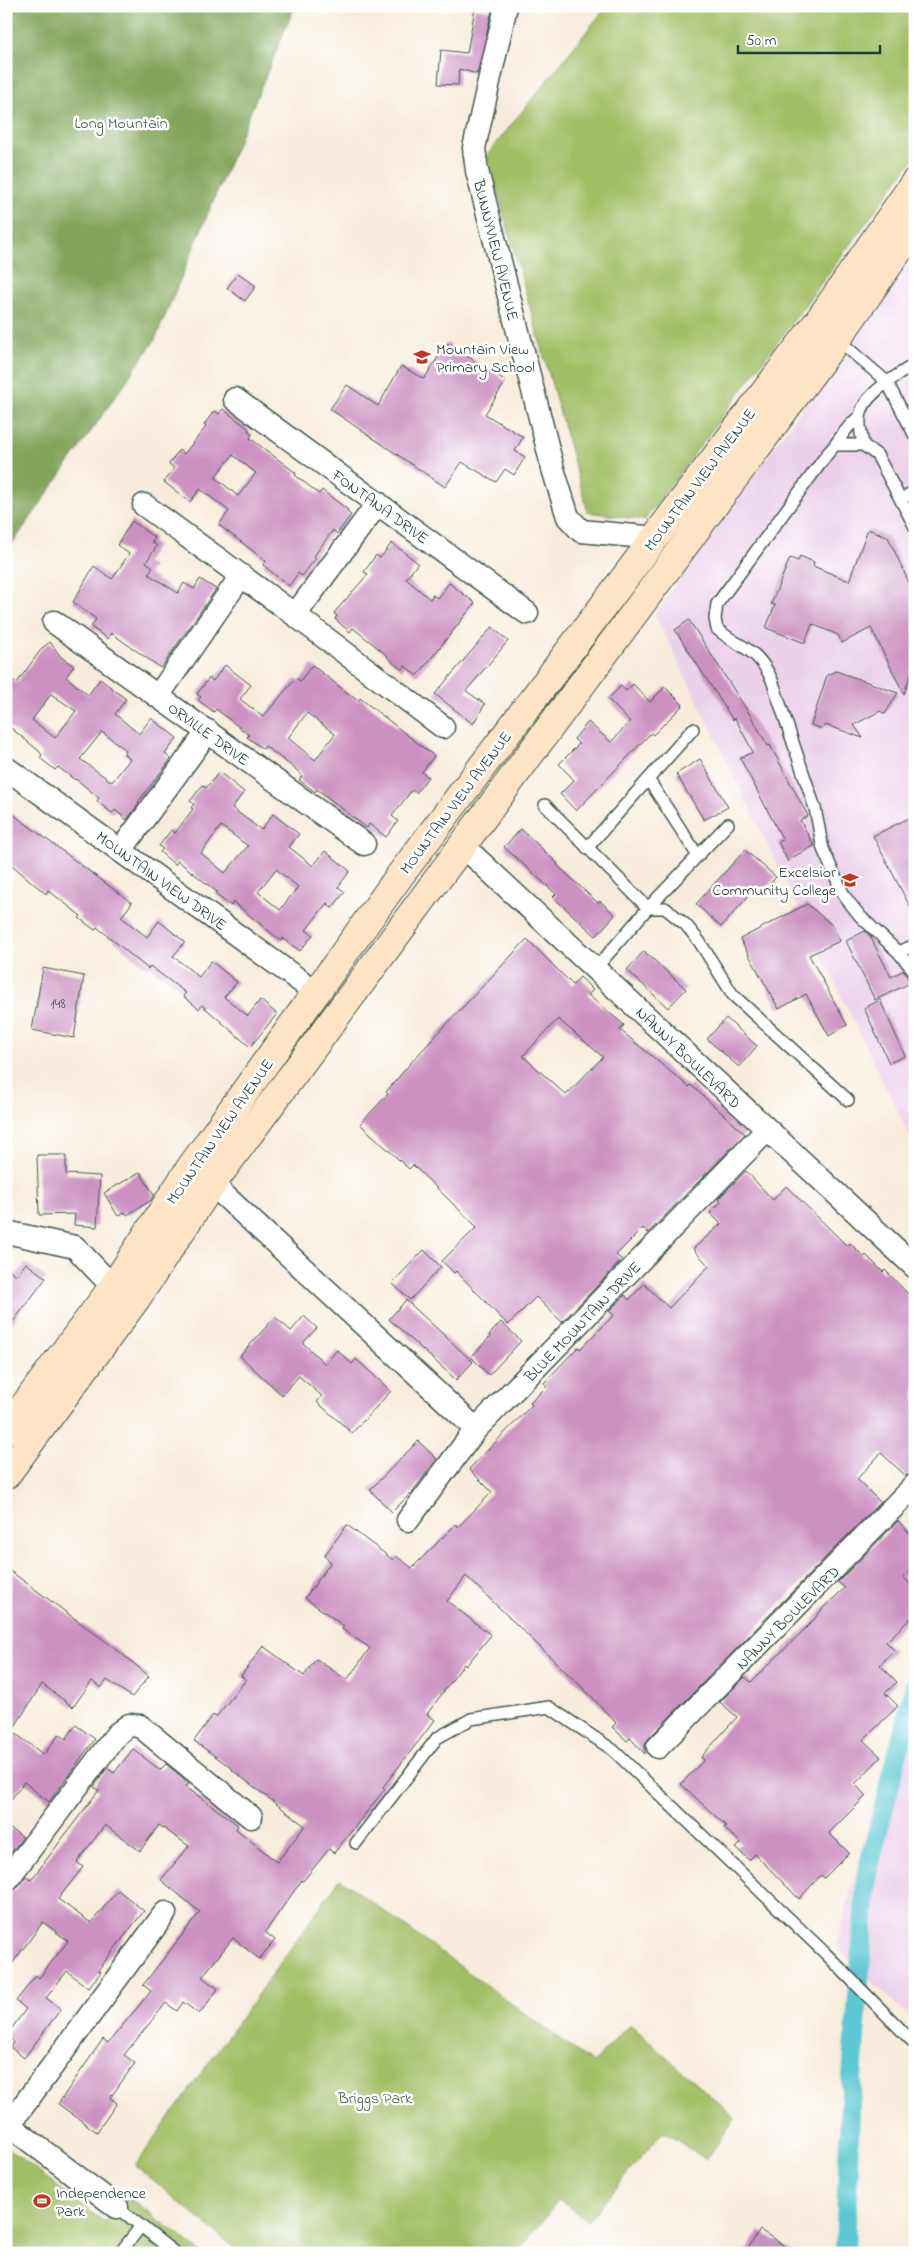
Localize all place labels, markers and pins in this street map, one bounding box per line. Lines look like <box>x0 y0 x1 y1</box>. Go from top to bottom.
place label: Mountain View Primary School <box>436 338 535 380</box>
school or university icon: Mountain View Primary School <box>412 347 432 367</box>
place label: Excelsior Community College <box>712 861 837 903</box>
school or university icon: Excelsior Community College <box>840 870 860 890</box>
place label: Independence Park <box>56 2182 147 2224</box>
sports icon: Independence Park <box>32 2191 52 2211</box>

